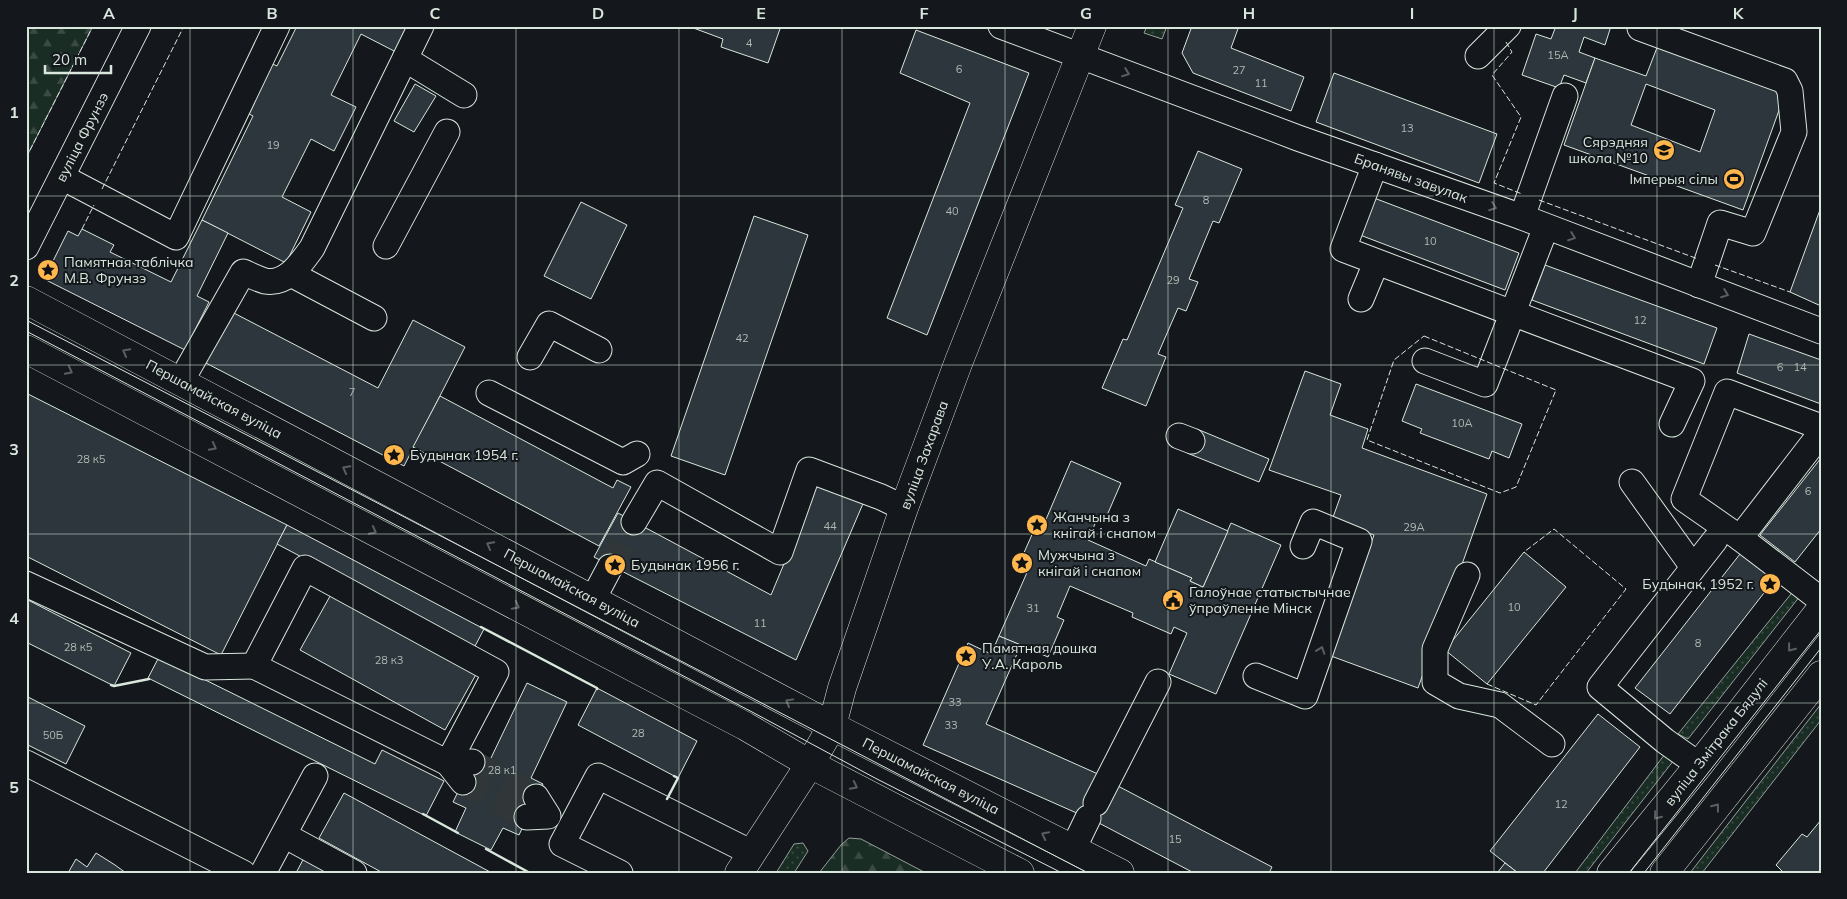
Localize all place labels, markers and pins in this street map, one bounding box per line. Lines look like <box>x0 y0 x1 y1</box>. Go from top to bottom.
place label: Сярэдняя школа №10 <box>1569 133 1648 167</box>
school or university icon: Сярэдняя школа №10 <box>1652 138 1676 162</box>
sports icon: Імперыя сілы <box>1722 167 1746 191</box>
place label: Імперыя сілы <box>1629 170 1718 188</box>
place label: Памятная таблічка М.В. Фрунзэ <box>64 253 194 287</box>
place icon: Памятная таблічка М.В. Фрунзэ <box>36 258 60 282</box>
place icon: Будынак 1954 г. <box>382 443 406 467</box>
place label: Будынак 1954 г. <box>410 446 519 464</box>
place label: Жанчына з кнігай і снапом <box>1053 508 1156 542</box>
place icon: Жанчына з кнігай і снапом <box>1025 513 1049 537</box>
place label: Мужчына з кнігай і снапом <box>1038 546 1141 580</box>
place icon: Мужчына з кнігай і снапом <box>1010 551 1034 575</box>
place icon: Будынак 1956 г. <box>603 553 627 577</box>
place label: Будынак 1956 г. <box>631 556 740 574</box>
place icon: Будынак, 1952 г. <box>1758 572 1782 596</box>
place label: Будынак, 1952 г. <box>1642 575 1754 593</box>
place label: Галоўнае статыстычнае ўпраўленне Мінск <box>1189 583 1351 617</box>
public building icon: Галоўнае статыстычнае ўпраўленне Мінск <box>1161 588 1185 612</box>
place label: Памятная дошка У.А. Кароль <box>981 639 1097 673</box>
place icon: Памятная дошка У.А. Кароль <box>954 644 978 668</box>

